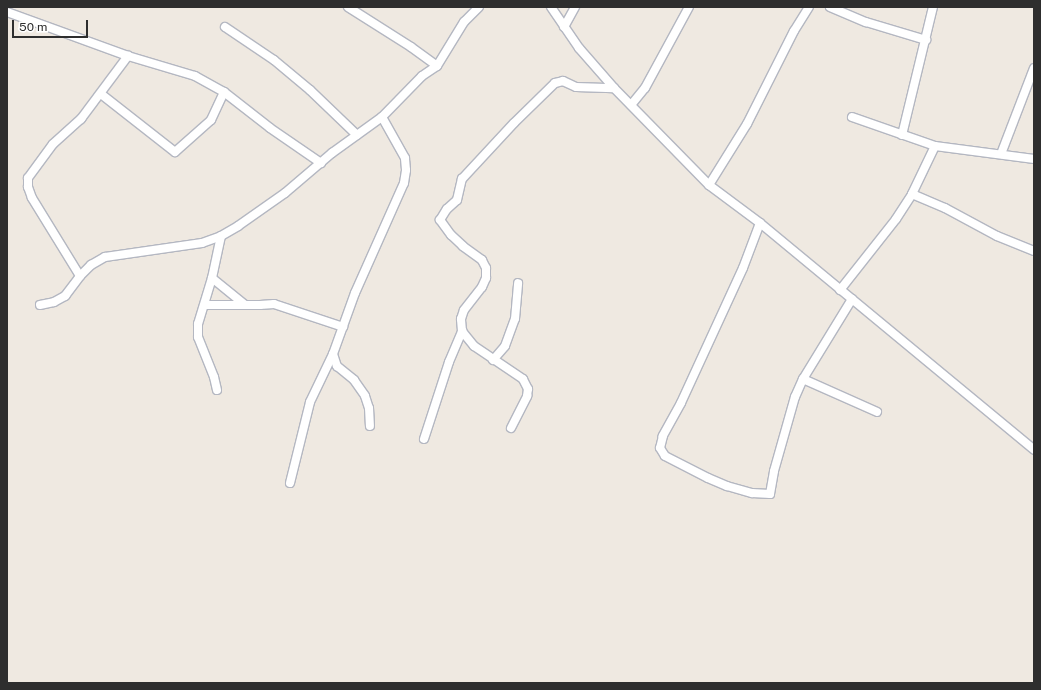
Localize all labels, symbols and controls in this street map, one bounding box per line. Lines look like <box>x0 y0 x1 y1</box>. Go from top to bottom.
scale bar <box>14 12 90 38</box>
text: 50 m <box>19 20 47 34</box>

